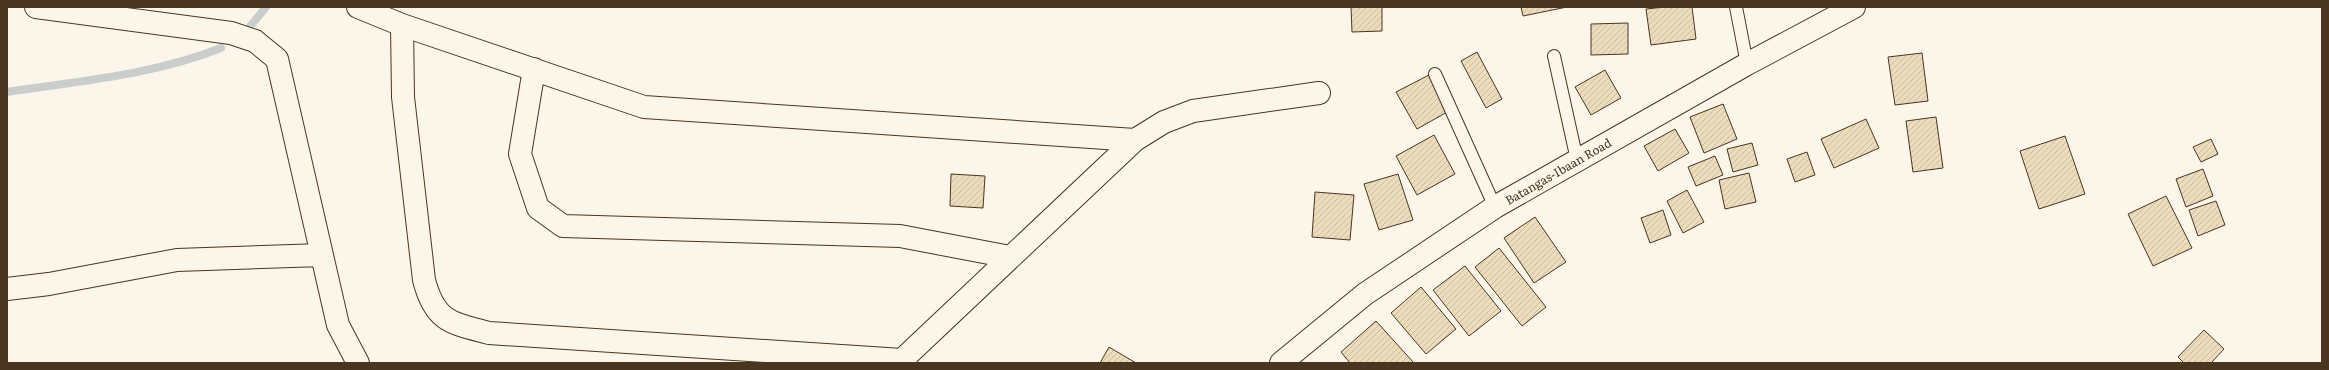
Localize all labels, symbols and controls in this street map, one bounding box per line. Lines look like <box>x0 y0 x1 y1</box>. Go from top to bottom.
street label: Batangas-Ibaan Road <box>1501 133 1615 209</box>

